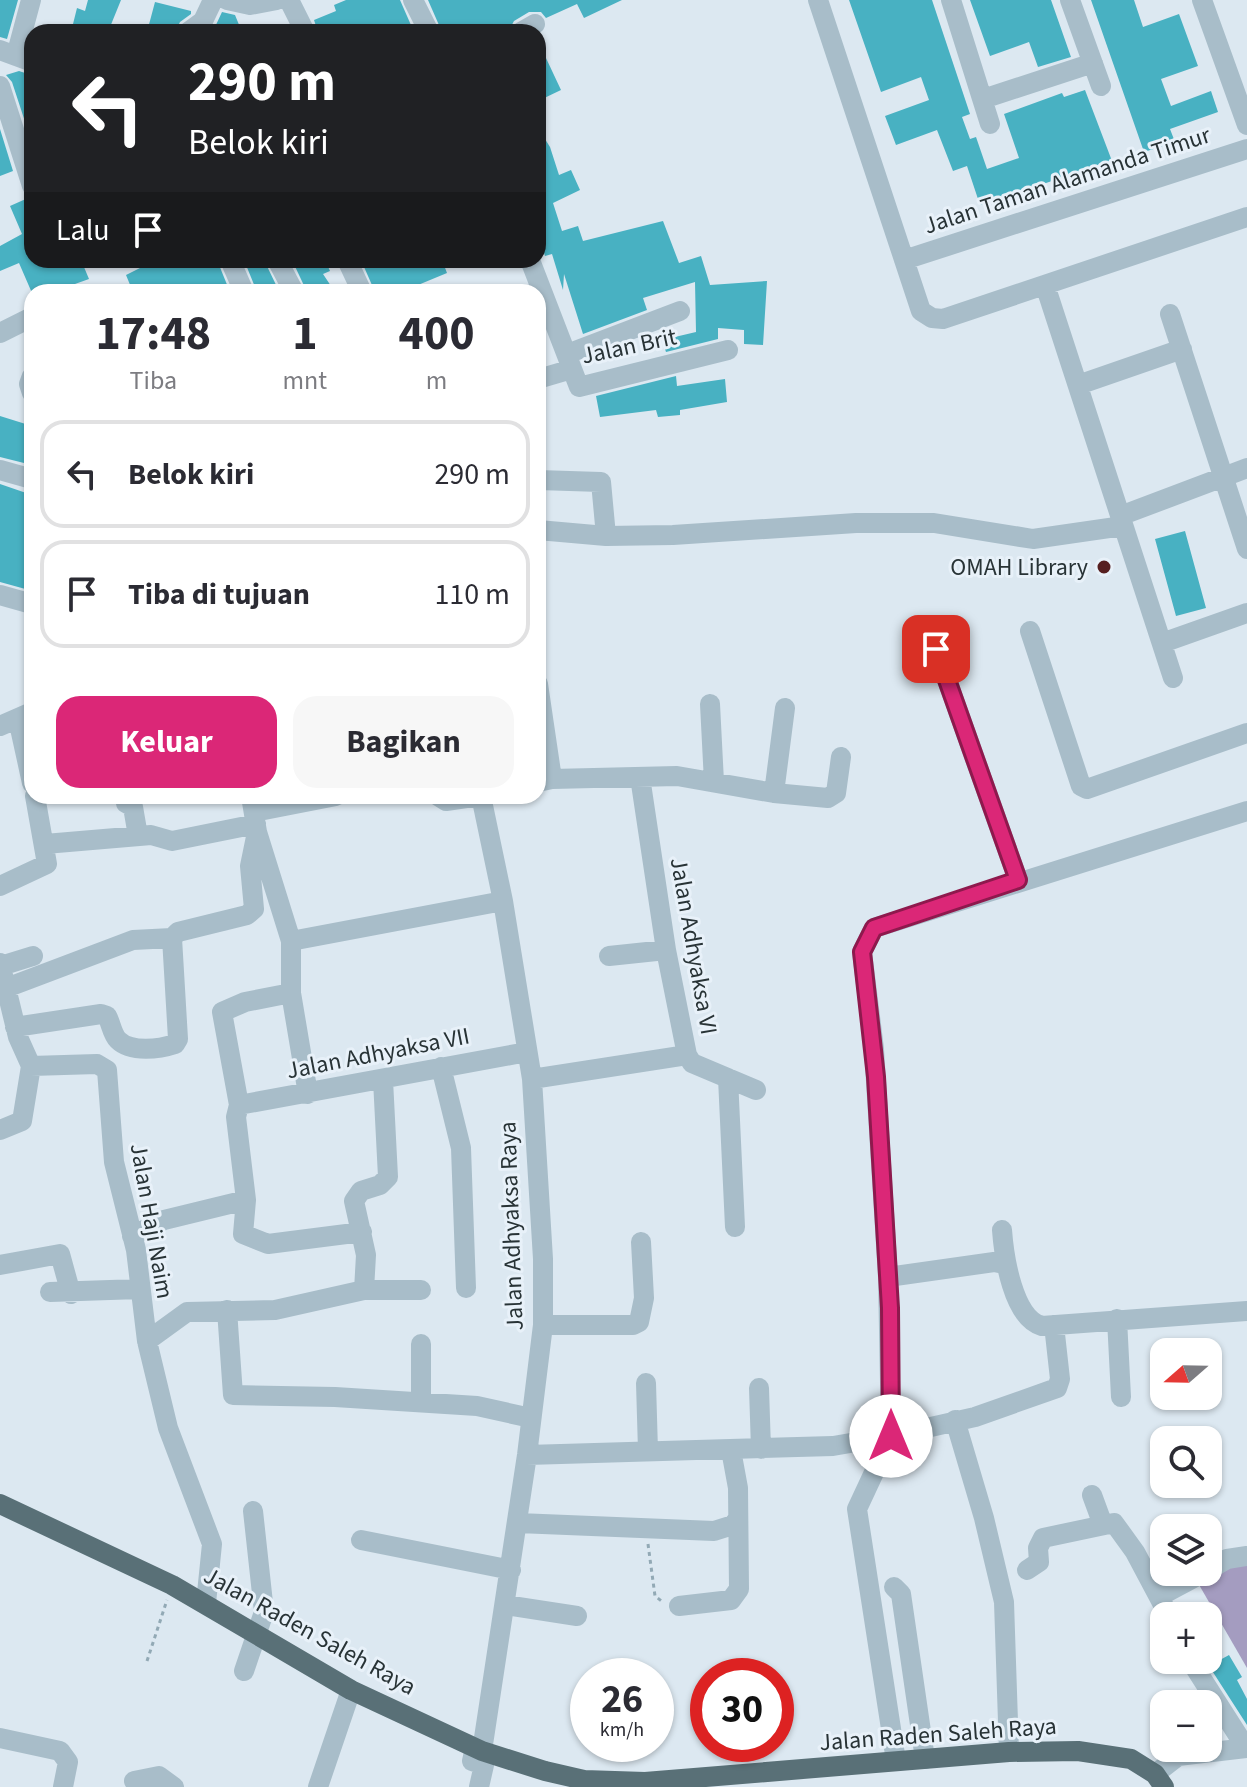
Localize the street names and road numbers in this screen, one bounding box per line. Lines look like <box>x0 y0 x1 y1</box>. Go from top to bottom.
street label: Jalan Taman Alamanda Timur <box>919 117 1216 243</box>
street label: Jalan Brit <box>578 319 680 374</box>
street label: Jalan Adhyaksa VI <box>661 855 726 1038</box>
street label: Jalan Adhyaksa VII <box>284 1019 473 1088</box>
street label: Jalan Adhyaksa Raya <box>490 1121 533 1331</box>
street label: Jalan Haji Naim <box>121 1140 182 1302</box>
street label: Jalan Raden Saleh Raya <box>197 1558 422 1704</box>
street label: Jalan Raden Saleh Raya <box>818 1709 1058 1760</box>

